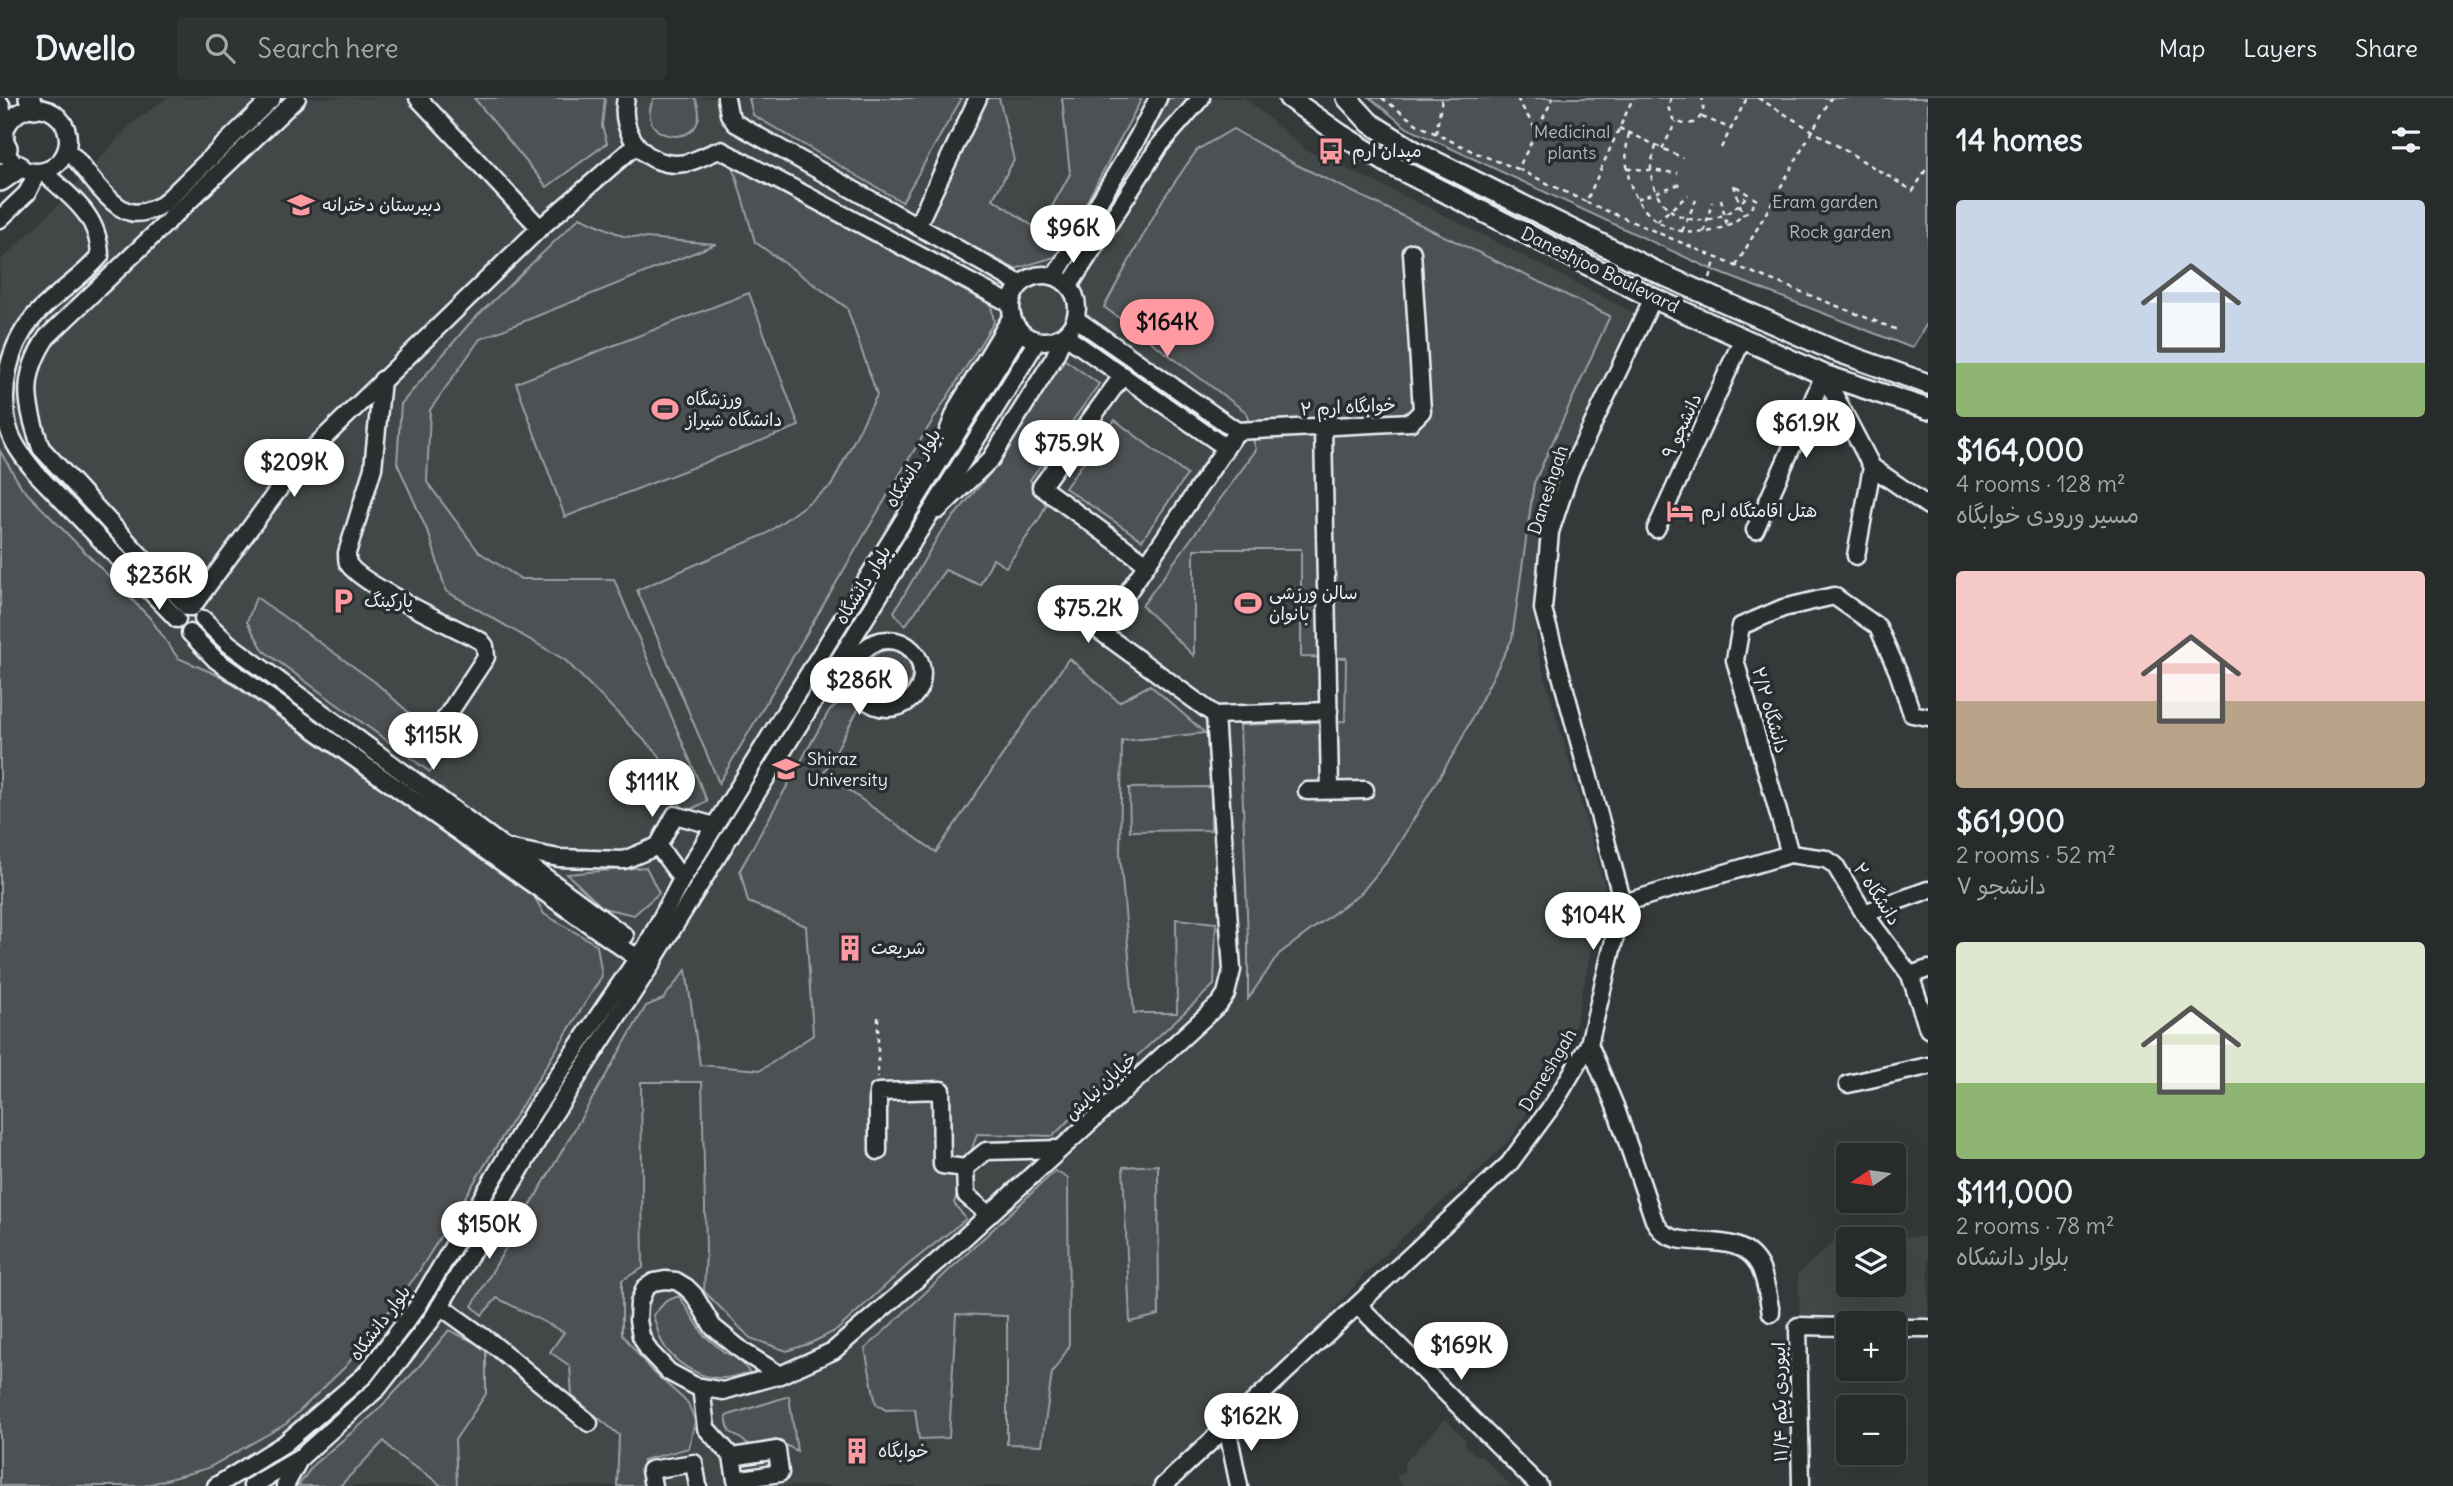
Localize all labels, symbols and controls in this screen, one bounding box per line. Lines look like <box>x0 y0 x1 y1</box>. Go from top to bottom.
search box <box>177 17 667 80</box>
text: Dwello <box>35 27 135 69</box>
icon: search <box>201 29 239 67</box>
text: Search here <box>257 32 398 65</box>
text: Map <box>2159 33 2205 63</box>
text: Layers <box>2243 33 2317 63</box>
text: Share <box>2355 33 2418 63</box>
park label: Medicinal plants <box>1534 120 1610 164</box>
text: 14 homes <box>1956 121 2083 159</box>
icon: filters <box>2387 121 2425 159</box>
bus stop icon: میدان ارم <box>1316 136 1346 166</box>
place label: میدان ارم <box>1352 139 1422 165</box>
school or university icon: دبیرستان دخترانه <box>286 190 316 220</box>
park label: Eram garden <box>1772 190 1878 213</box>
place label: دبیرستان دخترانه <box>322 193 441 216</box>
pin: $96K <box>1032 206 1114 265</box>
text: $96K <box>1046 213 1100 242</box>
park label: Rock garden <box>1789 220 1891 243</box>
street label: Daneshjoo Boulevard <box>1517 221 1683 318</box>
icon: home <box>2128 245 2254 371</box>
pin: $164K <box>1118 300 1216 359</box>
text: $164K <box>1136 307 1198 336</box>
place label: ورزشگاه دانشگاه شیراز <box>684 387 782 431</box>
street label: ۹ دانشجو <box>1657 390 1707 462</box>
street label: خوابگاه ارم ۲ <box>1300 393 1397 423</box>
sports icon: ورزشگاه دانشگاه شیراز <box>650 394 680 424</box>
pin: $61.9K <box>1749 400 1863 460</box>
text: $61.9K <box>1772 408 1840 437</box>
pin: $75.9K <box>1012 420 1126 480</box>
street label: بلوار دانشکاه <box>879 424 946 511</box>
text: $75.9K <box>1034 428 1104 457</box>
text: $164,000 <box>1956 431 2084 469</box>
pin: $209K <box>245 440 343 499</box>
street label: Daneshgah <box>1522 442 1573 537</box>
text: $209K <box>260 447 328 476</box>
text: 4 rooms · 128 m² <box>1956 469 2126 498</box>
hotel icon: هتل اقامتگاه ارم <box>1665 496 1695 526</box>
place label: هتل اقامتگاه ارم <box>1701 499 1817 525</box>
text: مسیر ورودی خوابگاه <box>1956 500 2139 529</box>
street label: بلوار دانشگاه <box>829 541 896 628</box>
pin: $236K <box>110 552 208 612</box>
text: $236K <box>126 560 192 589</box>
place label: سالن ورزشی بانوان <box>1269 581 1358 625</box>
parking icon: پارکینگ <box>328 586 358 616</box>
pin: $75.2K <box>1031 586 1145 645</box>
sports icon: سالن ورزشی بانوان <box>1233 588 1263 618</box>
place label: پارکینگ <box>364 589 413 613</box>
text: $75.2K <box>1054 593 1122 622</box>
icon: home <box>2128 616 2254 742</box>
pin: $286K <box>810 658 908 717</box>
street label: ۲/۲ دانشگاه <box>1747 664 1794 756</box>
text: $286K <box>826 665 892 694</box>
pin: $115K <box>384 712 482 772</box>
text: $115K <box>404 720 462 749</box>
place label: Shiraz University <box>807 747 888 791</box>
school or university icon: Shiraz University <box>771 754 801 784</box>
pin: $111K <box>603 760 701 819</box>
text: $111K <box>625 767 679 796</box>
text: $61,900 <box>1956 802 2065 840</box>
text: 2 rooms · 52 m² <box>1956 840 2116 869</box>
street label: ۲ دانشگاه <box>1849 858 1906 929</box>
text: ۷ دانشجو <box>1956 871 2046 900</box>
pin: $104K <box>1544 892 1642 952</box>
text: $104K <box>1561 900 1625 929</box>
building icon: شریعت <box>835 933 865 963</box>
place label: شریعت <box>871 936 925 959</box>
icon: home <box>2128 987 2254 1113</box>
street label: Daneshgah <box>1514 1024 1581 1115</box>
street label: خیابان نیایش <box>1060 1046 1142 1125</box>
north arrow <box>1836 1143 1906 1213</box>
map controls <box>1836 1143 1906 1465</box>
text: $111,000 <box>1956 1173 2073 1211</box>
pin: $150K <box>440 1202 538 1261</box>
text: $150K <box>457 1209 521 1238</box>
text: 2 rooms · 78 m² <box>1956 1211 2115 1240</box>
button: layers <box>1836 1227 1906 1297</box>
text: بلوار دانشکاه <box>1956 1242 2069 1271</box>
street label: بلوار دانشکاه <box>344 1280 415 1365</box>
button: + <box>1836 1311 1906 1381</box>
pin: $169K <box>1412 1322 1510 1382</box>
text: $169K <box>1430 1330 1492 1359</box>
street label: ۱۱/۴ ابیوردی یکم <box>1767 1342 1795 1462</box>
pin: $162K <box>1202 1394 1300 1453</box>
button: − <box>1836 1395 1906 1465</box>
text: $162K <box>1220 1401 1282 1430</box>
building icon: خوابگاه <box>842 1436 872 1466</box>
place label: خوابگاه <box>878 1439 929 1462</box>

